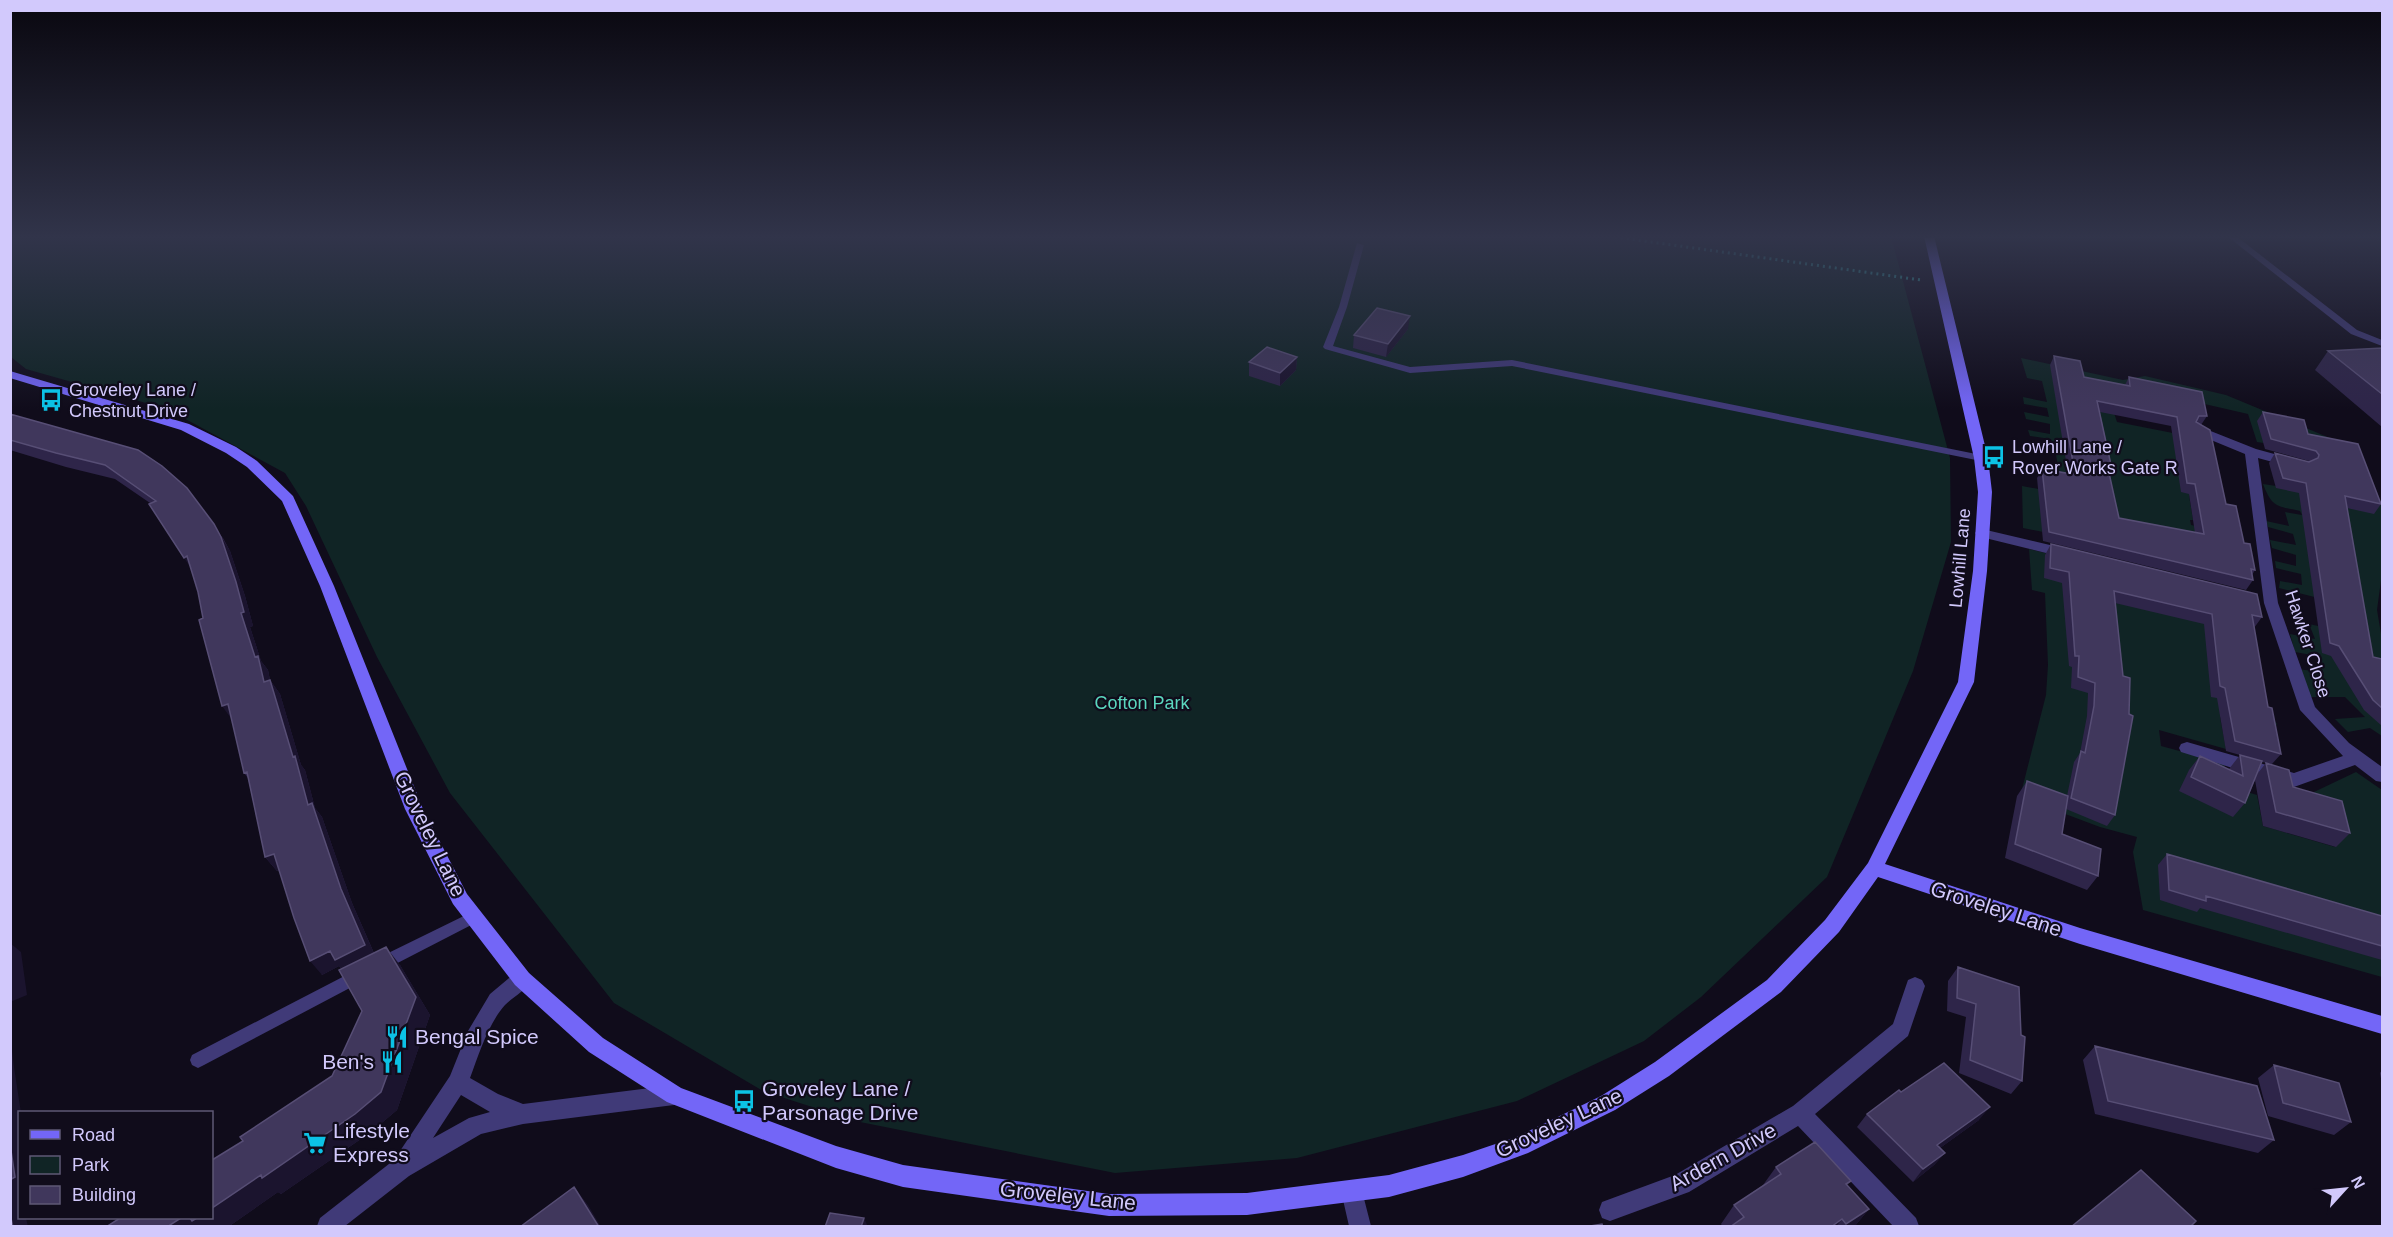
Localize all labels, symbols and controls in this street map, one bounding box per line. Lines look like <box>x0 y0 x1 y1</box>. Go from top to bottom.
place label: Groveley Lane / Chestnut Drive <box>69 380 196 421</box>
bus stop icon: Groveley Lane / Chestnut Drive <box>38 387 64 413</box>
place label: Lowhill Lane / Rover Works Gate R <box>2012 437 2178 478</box>
bus stop icon: Lowhill Lane / Rover Works Gate R <box>1981 444 2007 470</box>
street label: Lowhill Lane <box>1946 507 1974 609</box>
street label: Hawker Close <box>2281 588 2335 700</box>
park label: Cofton Park <box>1094 693 1191 713</box>
street label: Groveley Lane <box>390 767 471 900</box>
street label: Groveley Lane <box>1928 876 2065 941</box>
restaurant icon: Bengal Spice <box>384 1024 410 1050</box>
place label: Bengal Spice <box>415 1025 539 1048</box>
restaurant icon: Ben's <box>379 1049 405 1075</box>
place label: Ben's <box>322 1050 374 1073</box>
place label: Groveley Lane / Parsonage Drive <box>762 1077 918 1124</box>
street label: Groveley Lane <box>1492 1083 1626 1162</box>
bus stop icon: Groveley Lane / Parsonage Drive <box>731 1088 757 1114</box>
legend <box>18 1111 213 1219</box>
street label: Ardern Drive <box>1666 1118 1780 1195</box>
place label: Lifestyle Express <box>333 1119 410 1166</box>
text: Road <box>72 1125 115 1145</box>
supermarket icon: Lifestyle Express <box>302 1130 328 1156</box>
text: Park <box>72 1155 110 1175</box>
north arrow <box>2315 1159 2375 1219</box>
text: N <box>2348 1173 2368 1191</box>
street label: Groveley Lane <box>999 1177 1137 1214</box>
text: Building <box>72 1185 136 1205</box>

